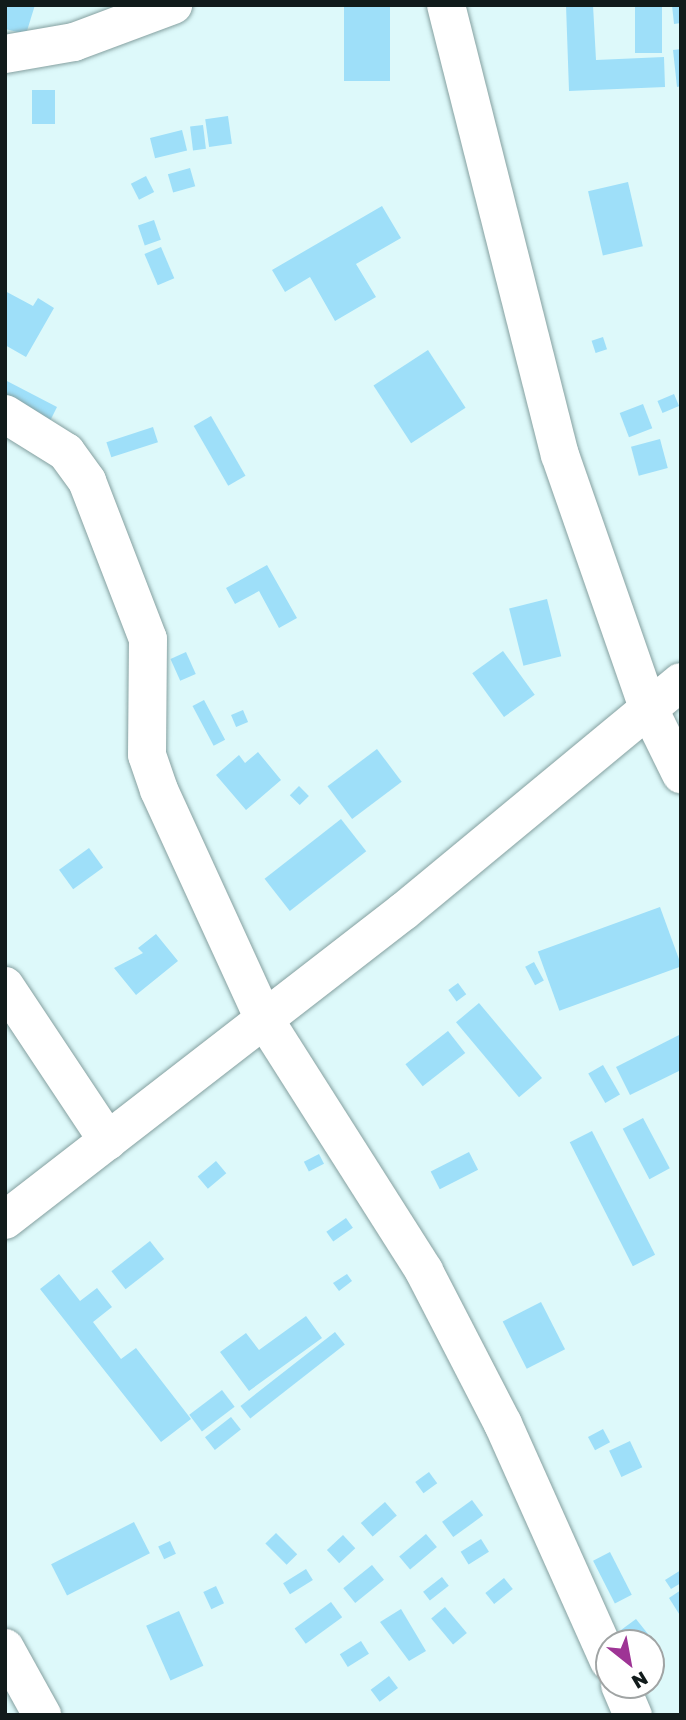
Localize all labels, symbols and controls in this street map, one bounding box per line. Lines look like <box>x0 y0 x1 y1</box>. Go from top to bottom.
north arrow <box>595 1629 665 1699</box>
text: N <box>628 1667 652 1694</box>

